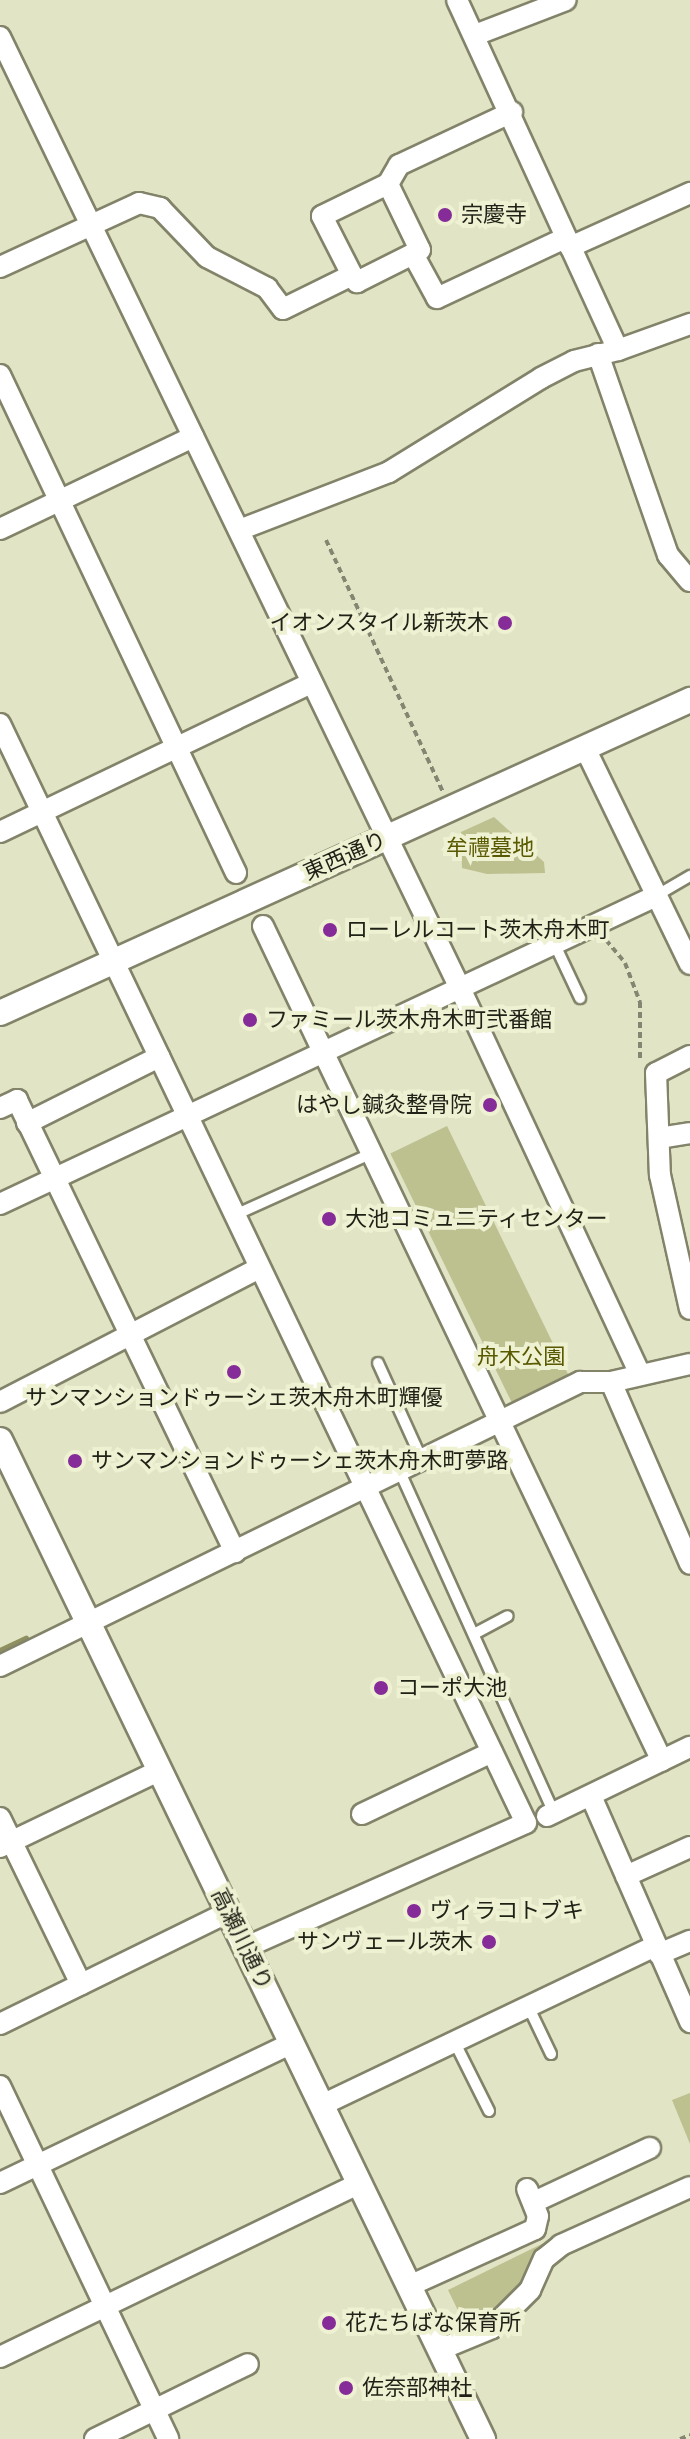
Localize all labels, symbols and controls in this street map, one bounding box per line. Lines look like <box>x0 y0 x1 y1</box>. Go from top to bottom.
place label: 宗慶寺 <box>461 202 527 228</box>
marker: 宗慶寺 <box>436 206 454 224</box>
place label: イオンスタイル新茨木 <box>269 610 489 636</box>
marker: イオンスタイル新茨木 <box>496 614 514 632</box>
street label: 東西通り <box>299 826 391 886</box>
park label: 牟禮墓地 <box>446 835 534 861</box>
place label: ローレルコート茨木舟木町 <box>346 917 610 943</box>
marker: ローレルコート茨木舟木町 <box>321 921 339 939</box>
place label: ファミール茨木舟木町弐番館 <box>266 1007 552 1033</box>
marker: ファミール茨木舟木町弐番館 <box>241 1011 259 1029</box>
place label: はやし鍼灸整骨院 <box>296 1092 472 1118</box>
marker: はやし鍼灸整骨院 <box>479 1094 501 1116</box>
place label: 大池コミュニティセンター <box>345 1206 609 1232</box>
marker: 大池コミュニティセンター <box>320 1210 338 1228</box>
park label: 舟木公園 <box>477 1344 565 1370</box>
marker: サンマンションドゥーシェ茨木舟木町輝優 <box>225 1363 243 1381</box>
place label: サンマンションドゥーシェ茨木舟木町輝優 <box>25 1385 443 1411</box>
place label: サンマンションドゥーシェ茨木舟木町夢路 <box>91 1448 509 1474</box>
marker: サンマンションドゥーシェ茨木舟木町夢路 <box>66 1452 84 1470</box>
place label: コーポ大池 <box>397 1675 507 1701</box>
marker: コーポ大池 <box>372 1679 390 1697</box>
street label: 高瀬川通り <box>206 1884 278 1994</box>
place label: ヴィラコトブキ <box>430 1898 584 1924</box>
marker: ヴィラコトブキ <box>405 1902 423 1920</box>
place label: サンヴェール茨木 <box>297 1929 473 1955</box>
marker: サンヴェール茨木 <box>480 1933 498 1951</box>
place label: 花たちばな保育所 <box>345 2310 521 2336</box>
marker: 花たちばな保育所 <box>320 2314 338 2332</box>
place label: 佐奈部神社 <box>362 2375 472 2401</box>
marker: 佐奈部神社 <box>337 2379 355 2397</box>

